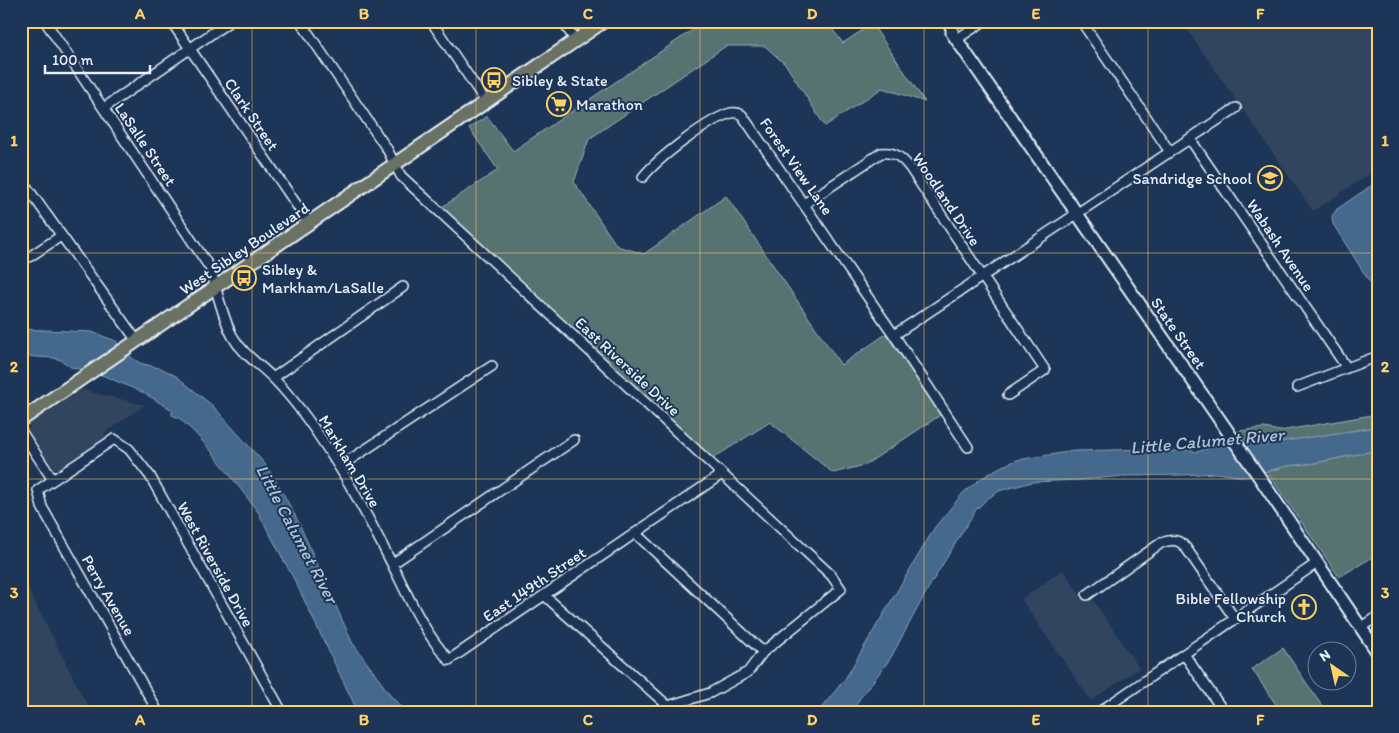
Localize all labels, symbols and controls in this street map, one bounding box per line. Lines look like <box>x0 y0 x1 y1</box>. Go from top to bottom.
text: A <box>134 4 146 23</box>
text: B <box>359 4 370 23</box>
text: C <box>583 4 594 23</box>
text: D <box>807 4 818 23</box>
text: E <box>1032 4 1041 23</box>
text: F <box>1256 4 1265 23</box>
scale bar <box>45 42 150 74</box>
text: 100 m <box>52 51 94 69</box>
bus stop icon: Sibley & State <box>481 67 507 93</box>
place label: Sibley & State <box>512 71 608 90</box>
street label: Clark Street <box>220 74 283 154</box>
supermarket icon: Marathon <box>546 91 572 117</box>
place label: Marathon <box>576 95 643 114</box>
street label: LaSalle Street <box>111 99 180 189</box>
street label: Forest View Lane <box>756 114 837 219</box>
text: 1 <box>10 131 18 150</box>
text: 1 <box>1381 131 1389 150</box>
street label: Woodland Drive <box>908 149 985 250</box>
school or university icon: Sandridge School <box>1257 165 1283 191</box>
place label: Sandridge School <box>1132 169 1252 188</box>
street label: Wabash Avenue <box>1243 196 1318 295</box>
street label: West Sibley Boulevard <box>176 198 313 299</box>
place label: Sibley & Markham/LaSalle <box>262 260 384 297</box>
bus stop icon: Sibley & Markham/LaSalle <box>231 265 257 291</box>
street label: State Street <box>1147 294 1210 373</box>
street label: East Riverside Drive <box>571 313 684 420</box>
text: 2 <box>10 357 19 376</box>
text: 2 <box>1381 357 1390 376</box>
street label: Markham Drive <box>314 412 385 511</box>
water label: Little Calumet River <box>1129 423 1287 459</box>
water label: Little Calumet River <box>251 461 344 609</box>
street label: West Riverside Drive <box>173 498 258 630</box>
street label: East 149th Street <box>479 543 589 626</box>
street label: Perry Avenue <box>78 552 139 639</box>
text: 3 <box>10 583 19 602</box>
text: 3 <box>1381 583 1390 602</box>
place label: Bible Fellowship Church <box>1176 589 1286 626</box>
church icon: Bible Fellowship Church <box>1291 594 1317 620</box>
north arrow <box>1306 640 1356 690</box>
text: N <box>1316 646 1334 665</box>
text: A <box>134 710 146 729</box>
text: B <box>359 710 370 729</box>
text: C <box>583 710 594 729</box>
text: D <box>807 710 818 729</box>
text: E <box>1032 710 1041 729</box>
text: F <box>1256 710 1265 729</box>

